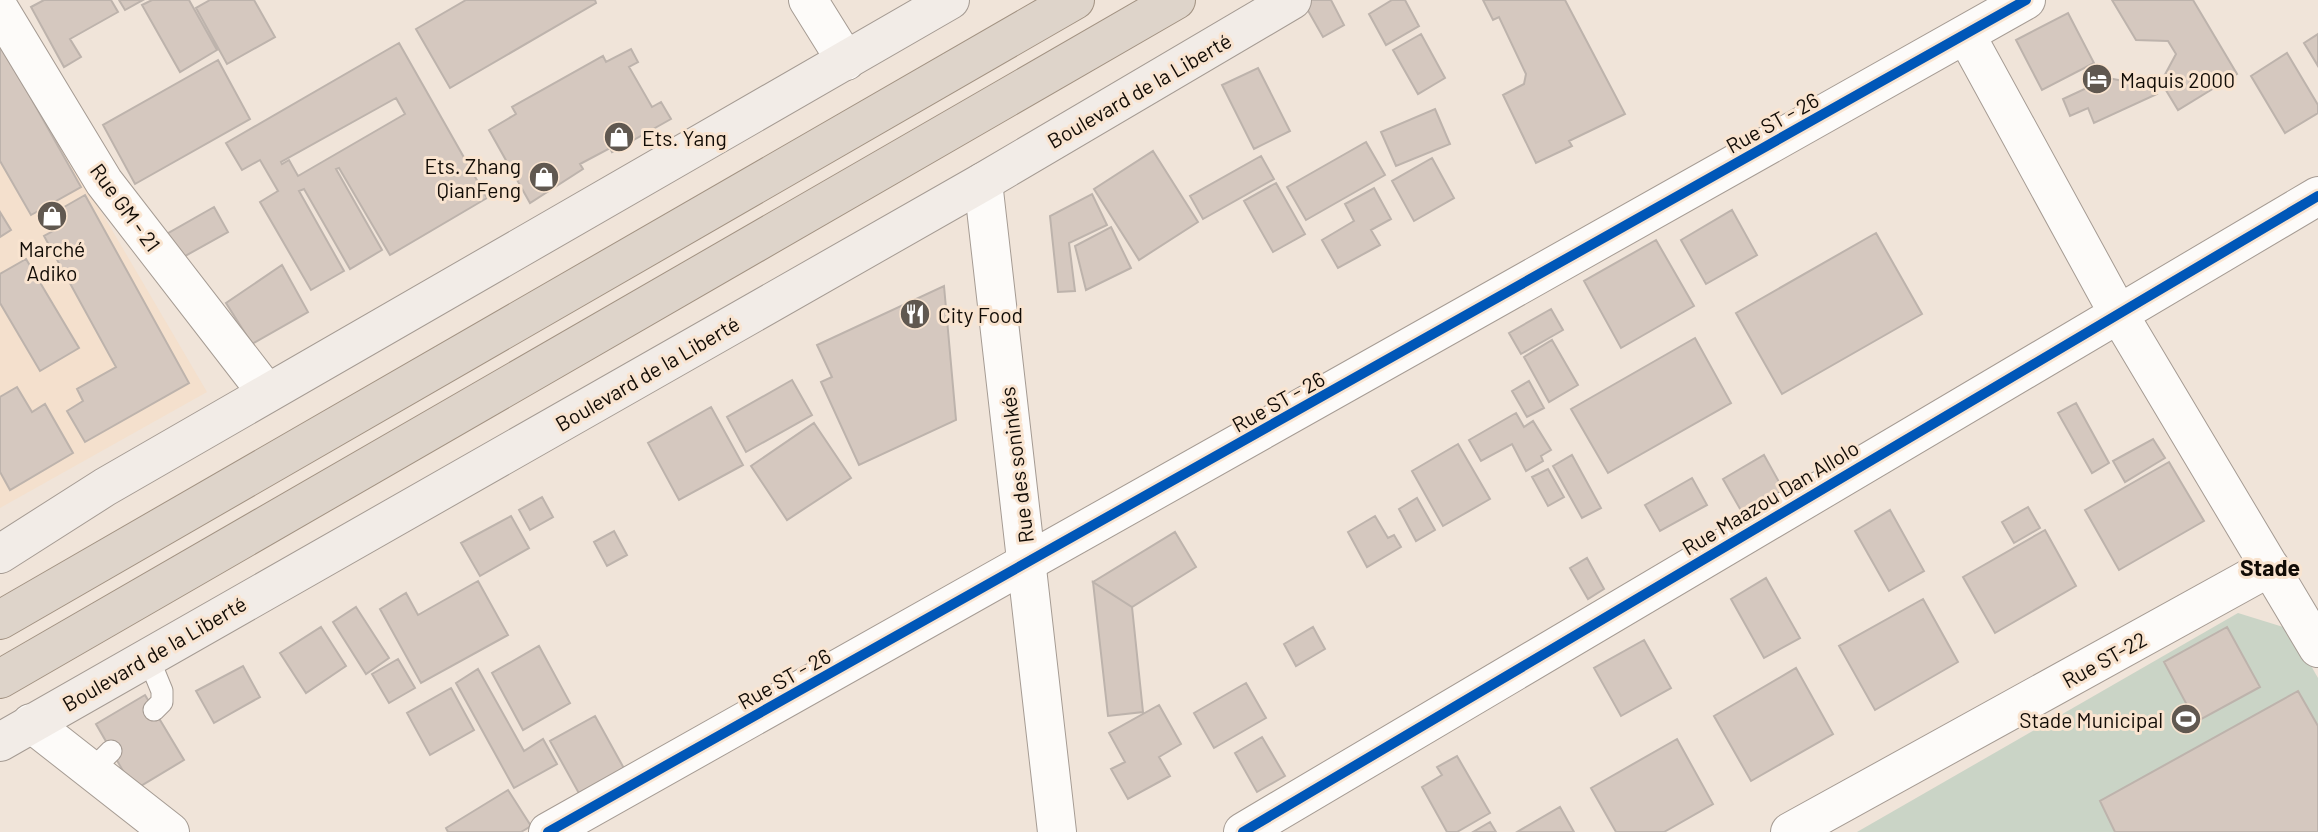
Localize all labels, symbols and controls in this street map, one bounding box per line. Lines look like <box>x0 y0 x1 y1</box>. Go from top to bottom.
street label: Boulevard de la Liberté <box>1043 27 1235 153</box>
hotel icon: Maquis 2000 <box>2080 62 2114 96</box>
place label: Maquis 2000 <box>2120 67 2235 92</box>
street label: Rue ST - 26 <box>1721 86 1823 158</box>
shop icon: Ets. Yang <box>602 120 636 154</box>
place label: Ets. Yang <box>642 125 727 150</box>
place label: Ets. Zhang QianFeng <box>424 153 521 202</box>
street label: Rue GM - 21 <box>86 158 166 256</box>
shop icon: Ets. Zhang QianFeng <box>527 160 561 194</box>
shop icon: Marché Adiko <box>35 199 69 233</box>
place label: Marché Adiko <box>19 236 85 285</box>
restaurant icon: City Food <box>898 297 932 331</box>
place label: City Food <box>938 302 1023 327</box>
street label: Boulevard de la Liberté <box>551 310 743 436</box>
street label: Rue ST - 26 <box>1227 365 1329 437</box>
street label: Rue des soninkés <box>994 386 1038 544</box>
street label: Rue Maazou Dan Allolo <box>1677 434 1863 560</box>
district label: Stade <box>2240 553 2300 581</box>
street label: Boulevard de la Liberté <box>58 590 250 716</box>
street label: Rue ST-22 <box>2057 626 2151 692</box>
street label: Rue ST - 26 <box>733 642 835 714</box>
sports icon: Stade Municipal <box>2169 702 2203 736</box>
place label: Stade Municipal <box>2019 707 2163 732</box>

